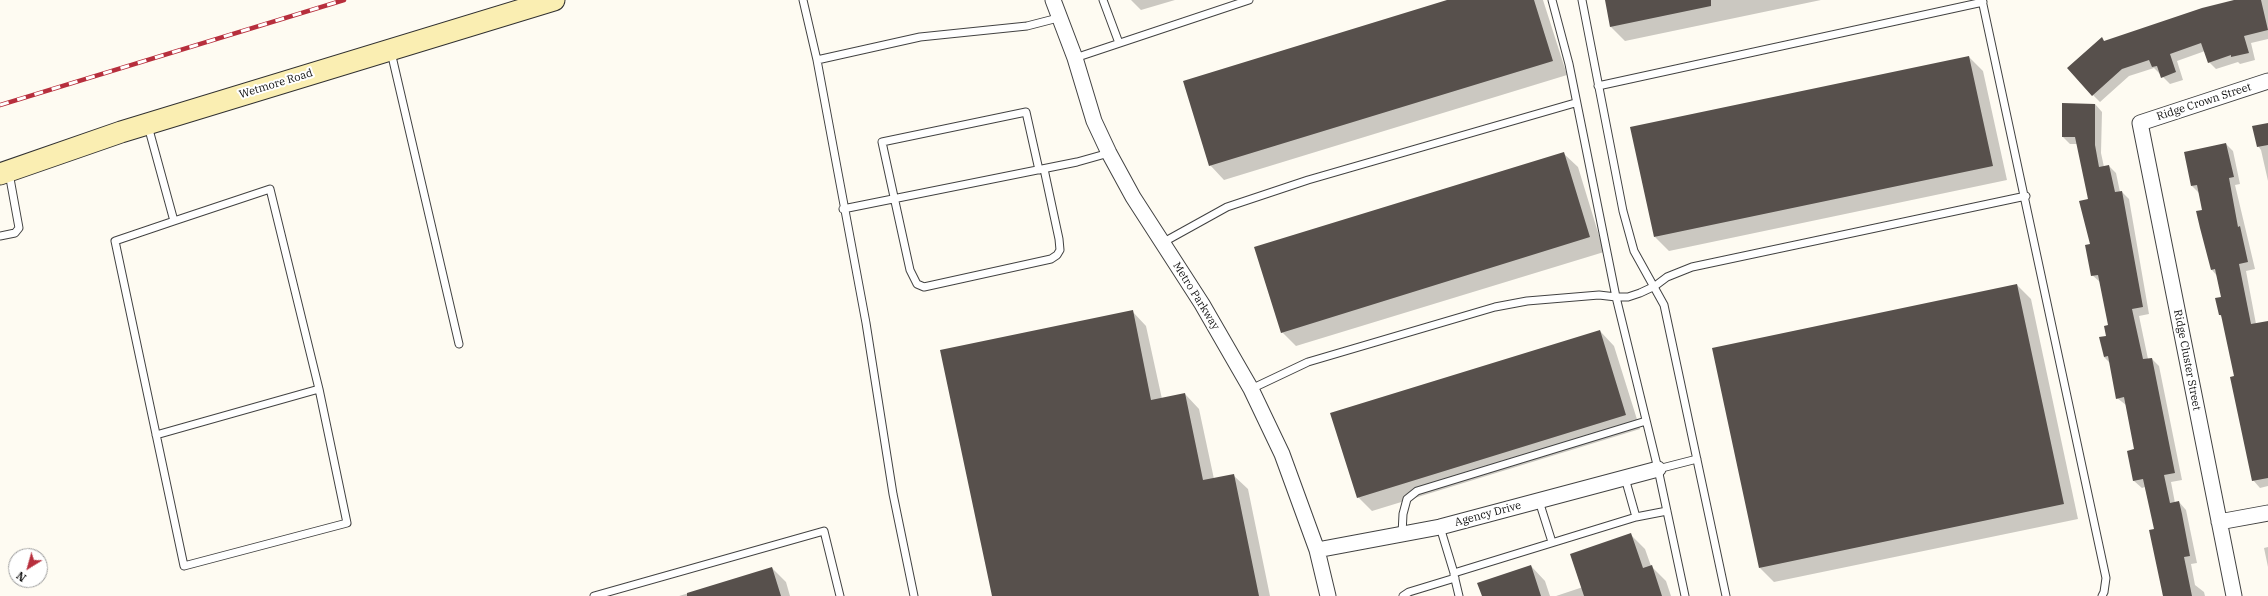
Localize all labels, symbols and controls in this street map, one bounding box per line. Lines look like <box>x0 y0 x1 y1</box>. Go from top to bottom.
street label: Wetmore Road <box>238 67 314 101</box>
street label: Ridge Crown Street <box>2155 80 2253 124</box>
street label: Metro Parkway <box>1170 260 1222 332</box>
street label: Ridge Cluster Street <box>2171 308 2203 412</box>
street label: Agency Drive <box>1453 499 1523 529</box>
north arrow <box>8 548 48 588</box>
text: N <box>14 569 29 585</box>

